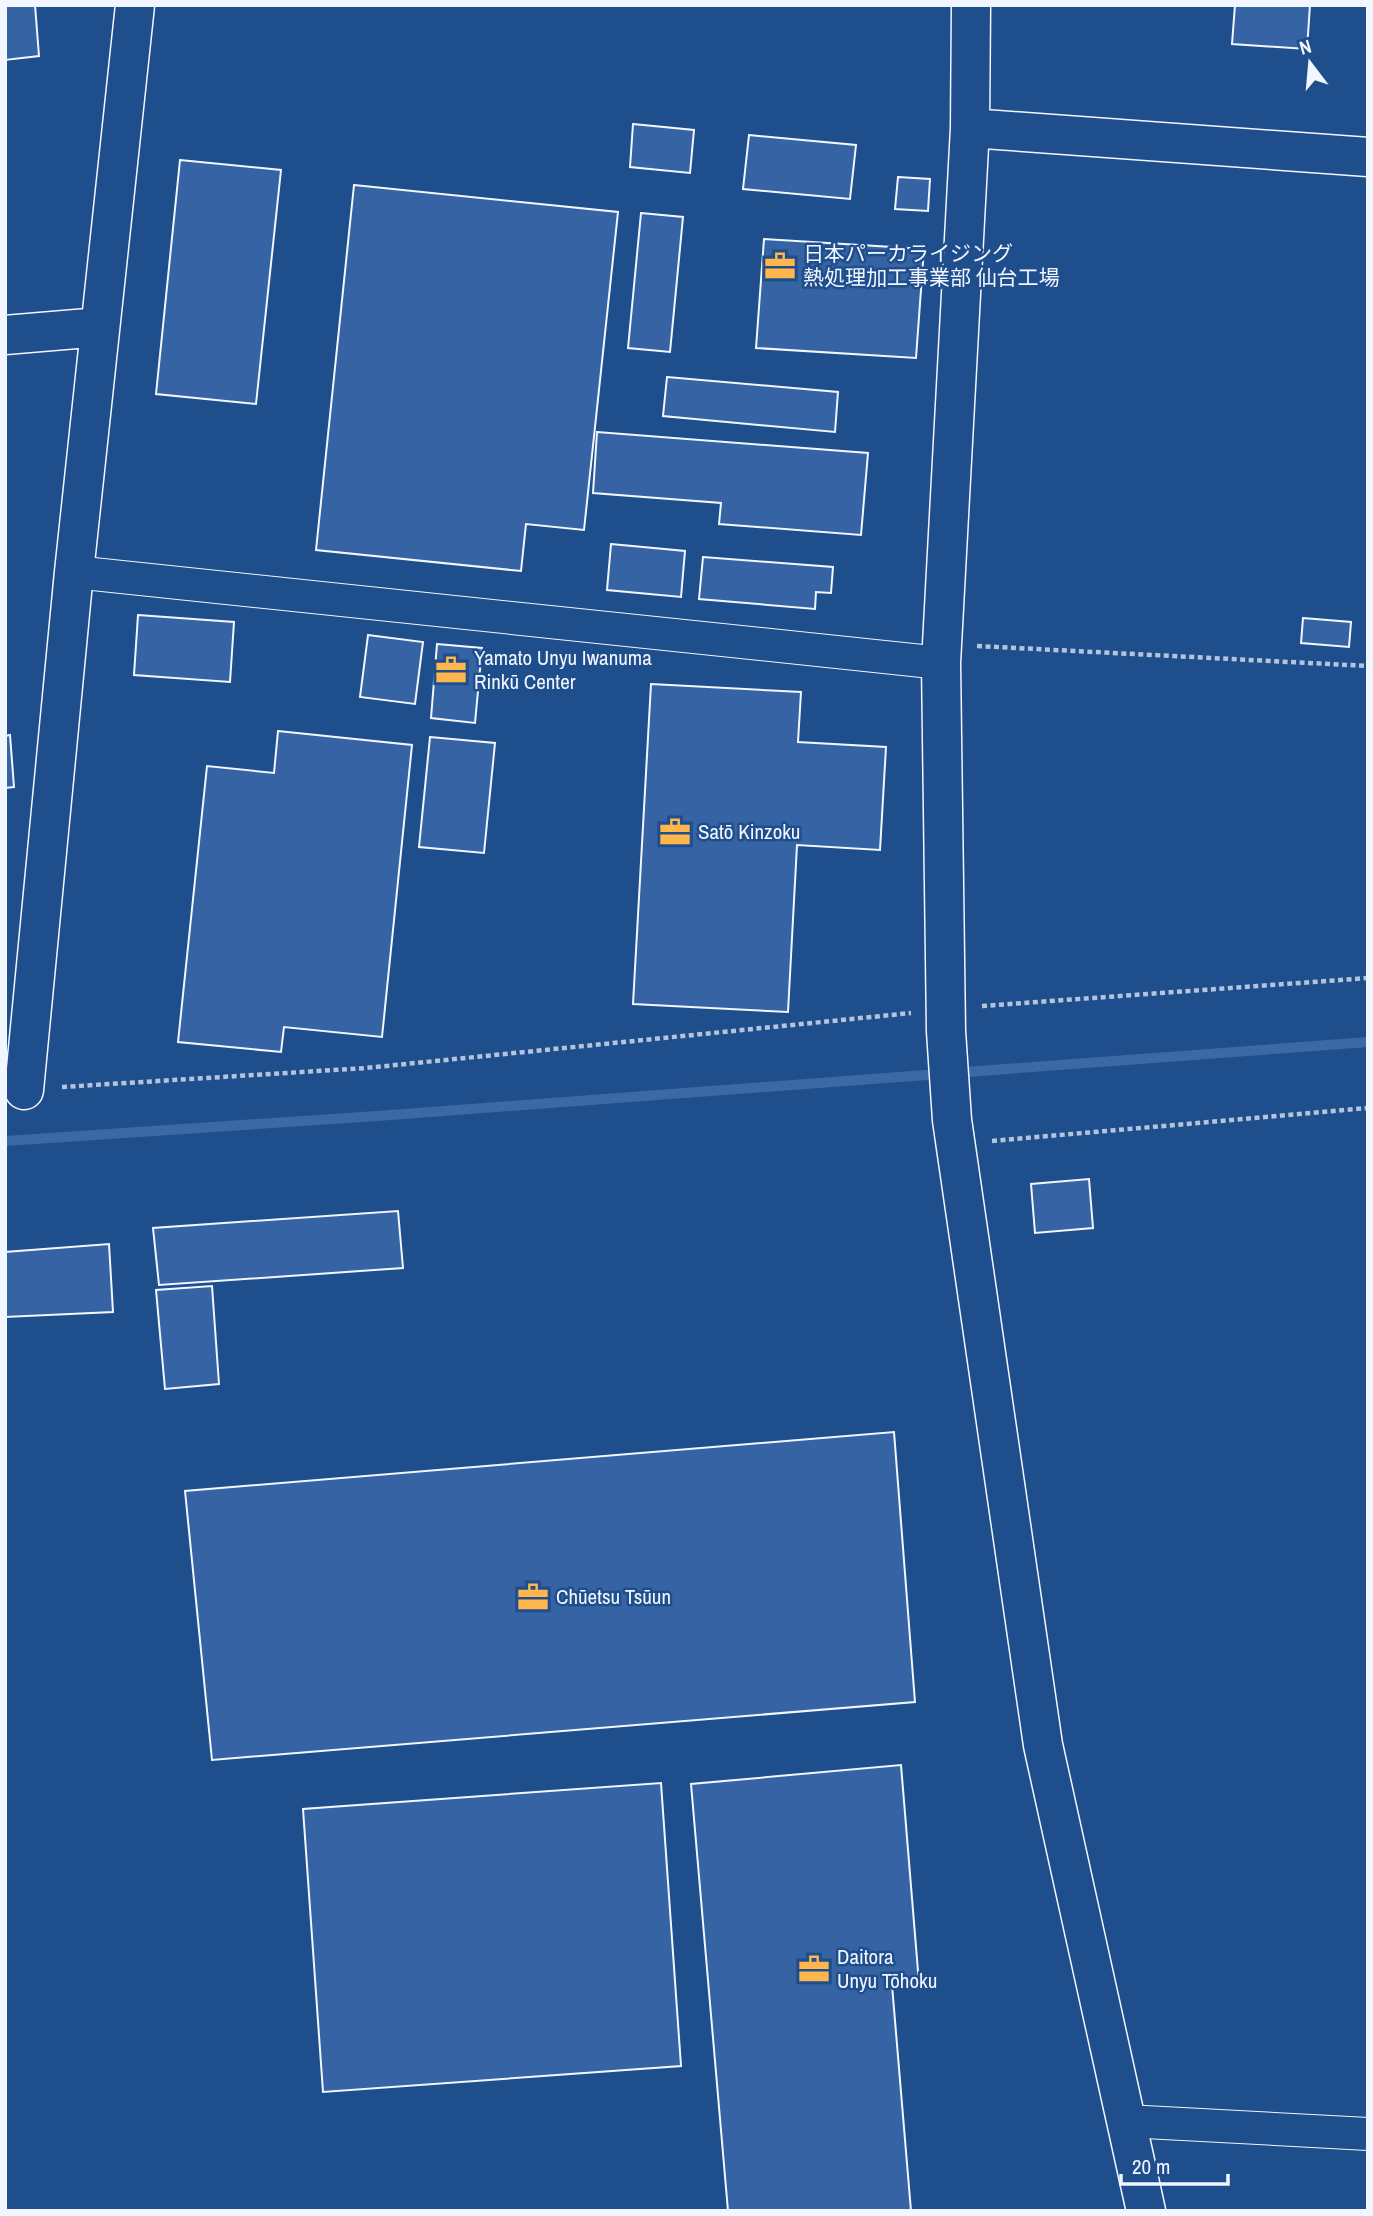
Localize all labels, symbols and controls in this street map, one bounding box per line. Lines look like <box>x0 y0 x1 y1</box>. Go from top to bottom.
north arrow <box>1275 28 1345 98</box>
text: N <box>1296 33 1314 61</box>
place label: 日本パーカライジング 熱処理加工事業部 仙台工場 <box>803 239 1060 292</box>
office icon: 日本パーカライジング 熱処理加工事業部 仙台工場 <box>763 249 797 283</box>
place label: Yamato Unyu Iwanuma Rinkū Center <box>474 643 652 696</box>
office icon: Yamato Unyu Iwanuma Rinkū Center <box>434 653 468 687</box>
office icon: Satō Kinzoku <box>658 815 692 849</box>
place label: Satō Kinzoku <box>698 817 800 846</box>
office icon: Chūetsu Tsūun <box>516 1580 550 1614</box>
place label: Chūetsu Tsūun <box>556 1582 671 1611</box>
place label: Daitora Unyu Tōhoku <box>837 1942 937 1995</box>
office icon: Daitora Unyu Tōhoku <box>797 1952 831 1986</box>
scale bar <box>1121 2142 1228 2186</box>
text: 20 m <box>1132 2152 1170 2181</box>

